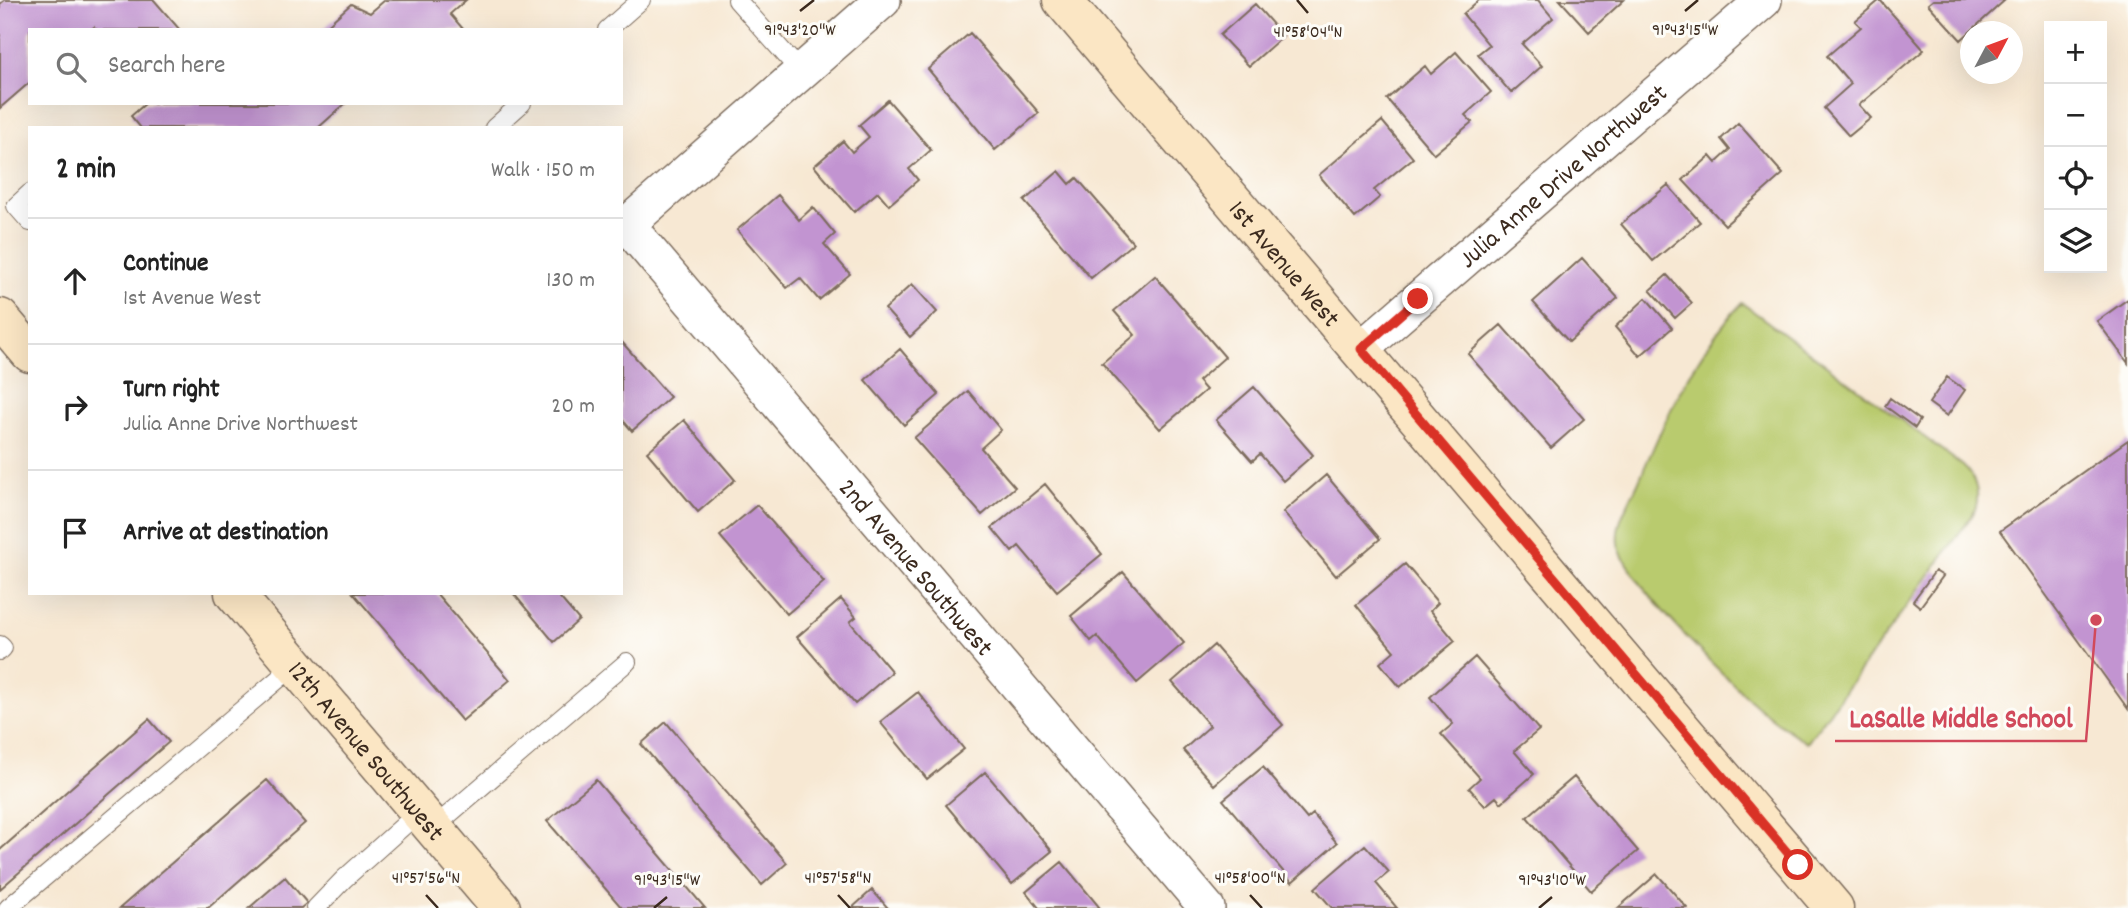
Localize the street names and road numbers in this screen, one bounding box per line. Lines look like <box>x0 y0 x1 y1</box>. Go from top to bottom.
street label: Julia Anne Drive Northwest <box>1452 76 1677 279</box>
street label: 1st Avenue West <box>1218 194 1348 337</box>
street label: 2nd Avenue Southwest <box>828 472 1001 666</box>
street label: 12th Avenue Southwest <box>277 654 452 851</box>

